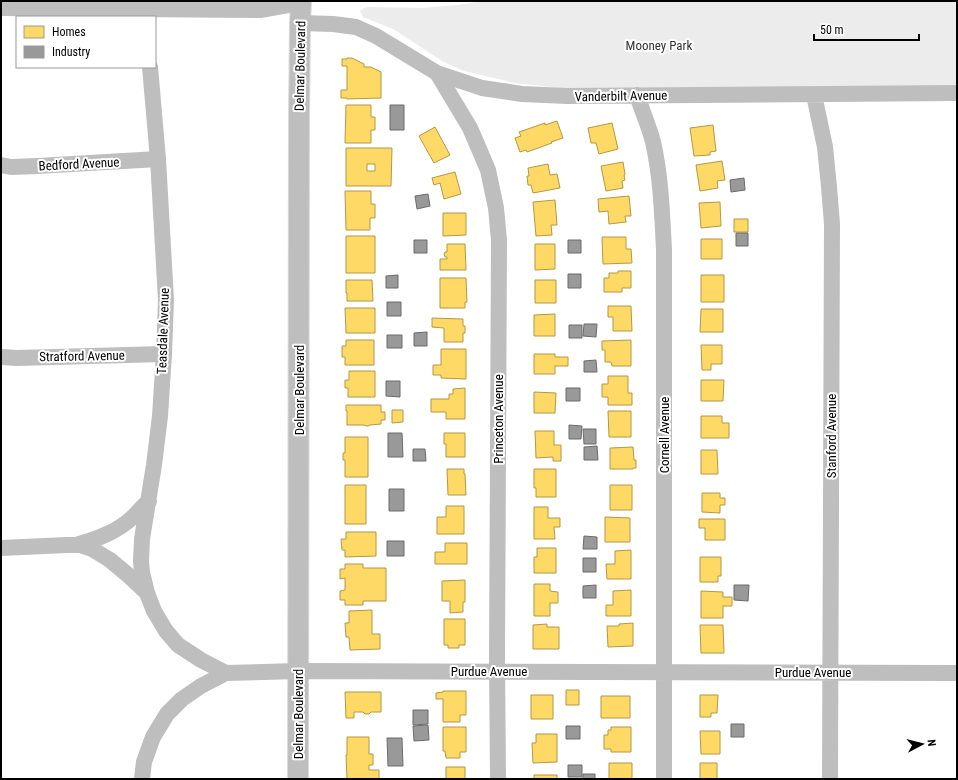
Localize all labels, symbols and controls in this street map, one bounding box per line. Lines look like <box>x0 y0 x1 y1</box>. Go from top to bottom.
legend <box>16 16 156 68</box>
scale bar <box>814 16 919 42</box>
street label: Delmar Boulevard <box>292 21 308 111</box>
text: 50 m <box>820 23 844 37</box>
text: Homes <box>52 25 86 39</box>
park label: Mooney Park <box>626 38 693 53</box>
text: Industry <box>52 45 90 59</box>
street label: Vanderbilt Avenue <box>575 88 667 104</box>
street label: Bedford Avenue <box>38 154 120 174</box>
street label: Teasdale Avenue <box>154 287 172 375</box>
street label: Delmar Boulevard <box>292 345 307 435</box>
street label: Stratford Avenue <box>39 348 125 364</box>
street label: Princeton Avenue <box>491 374 506 464</box>
street label: Stanford Avenue <box>824 394 839 478</box>
street label: Cornell Avenue <box>657 397 672 473</box>
street label: Purdue Avenue <box>451 664 527 679</box>
street label: Purdue Avenue <box>775 665 851 680</box>
street label: Delmar Boulevard <box>291 669 306 759</box>
north arrow <box>902 724 942 764</box>
text: N <box>925 739 938 747</box>

